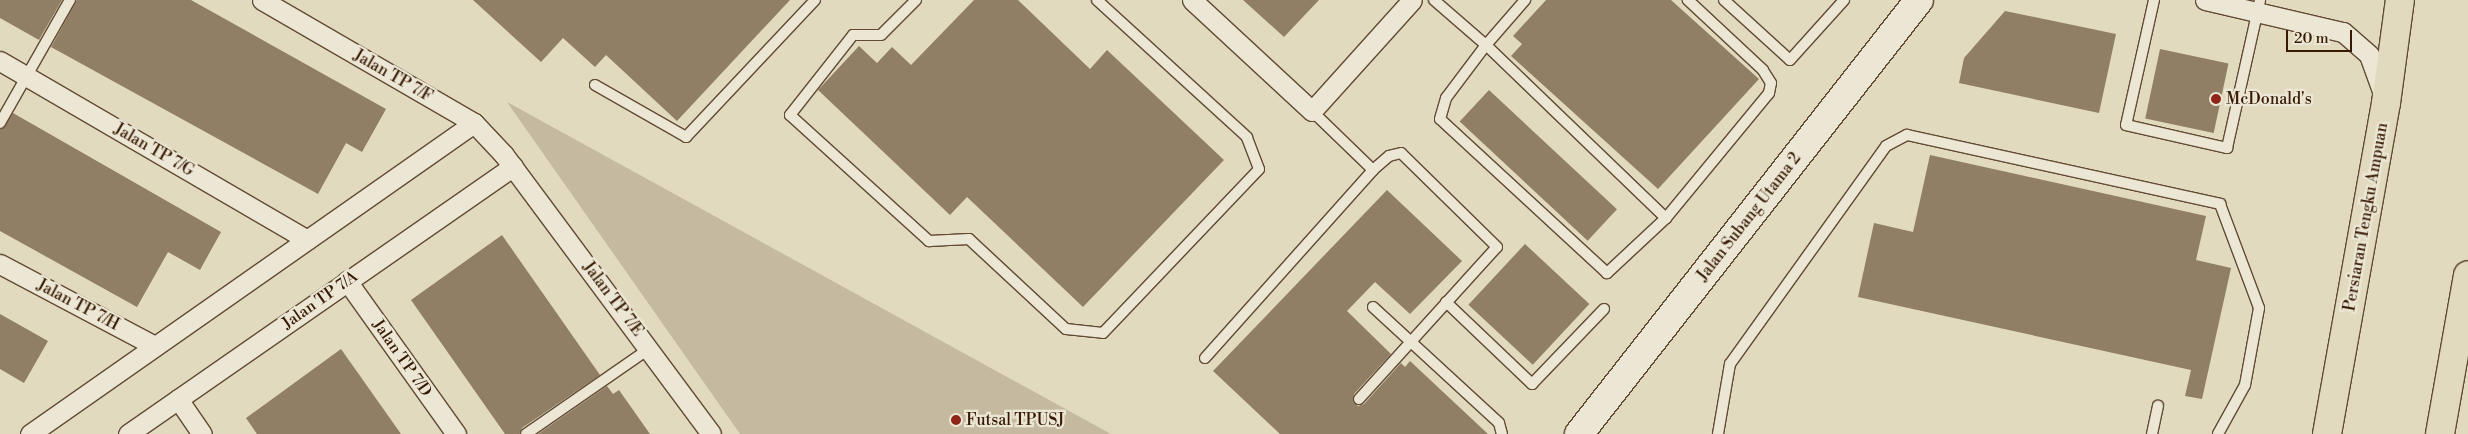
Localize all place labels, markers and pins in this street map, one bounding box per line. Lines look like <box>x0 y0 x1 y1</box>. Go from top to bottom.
place label: McDonald's <box>2226 89 2312 109</box>
marker: McDonald's <box>2210 93 2222 105</box>
place label: Futsal TPUSJ <box>966 410 1065 430</box>
marker: Futsal TPUSJ <box>950 414 962 426</box>

